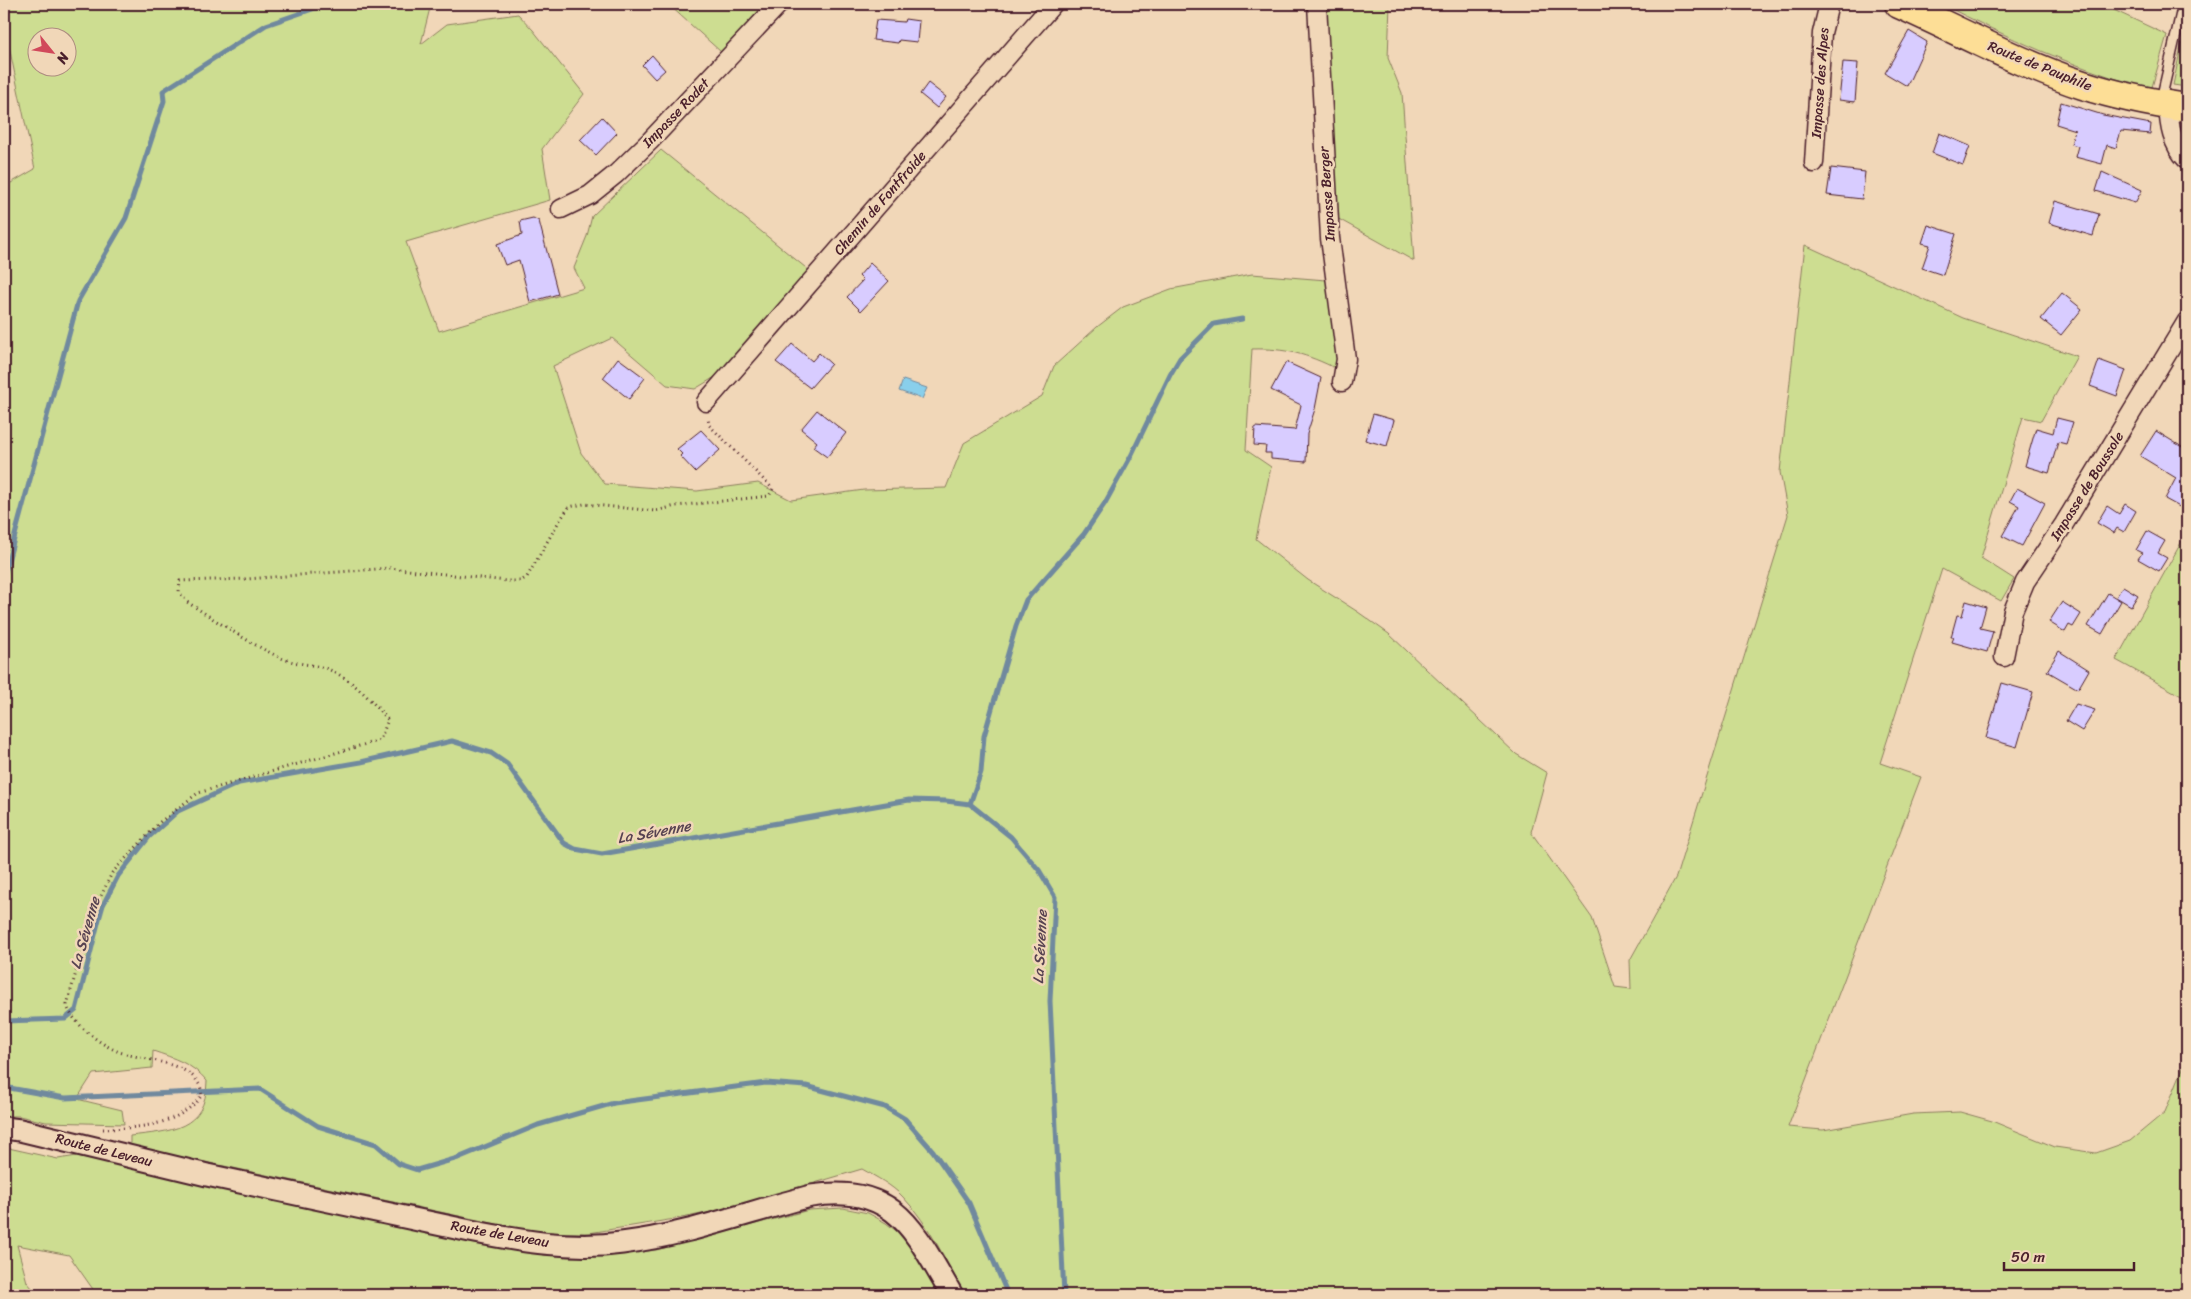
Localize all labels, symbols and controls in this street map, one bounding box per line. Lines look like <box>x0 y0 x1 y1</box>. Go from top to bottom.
street label: Impasse des Alpes <box>1804 27 1836 140</box>
north arrow <box>28 28 78 78</box>
street label: Route de Pauphile <box>1984 34 2096 98</box>
text: N <box>49 47 77 69</box>
street label: Impasse Rodet <box>635 71 717 155</box>
street label: Impasse Berger <box>1311 144 1343 243</box>
street label: Chemin de Fontfroide <box>827 145 933 261</box>
street label: Impasse de Boussole <box>2043 426 2131 547</box>
water label: La Sévenne <box>615 812 694 851</box>
water label: La Sévenne <box>62 892 108 972</box>
water label: La Sévenne <box>1025 908 1055 984</box>
street label: Route de Leveau <box>53 1126 156 1174</box>
street label: Route de Leveau <box>449 1213 552 1255</box>
scale bar <box>2004 1239 2134 1271</box>
text: 50 m <box>2011 1244 2046 1270</box>

